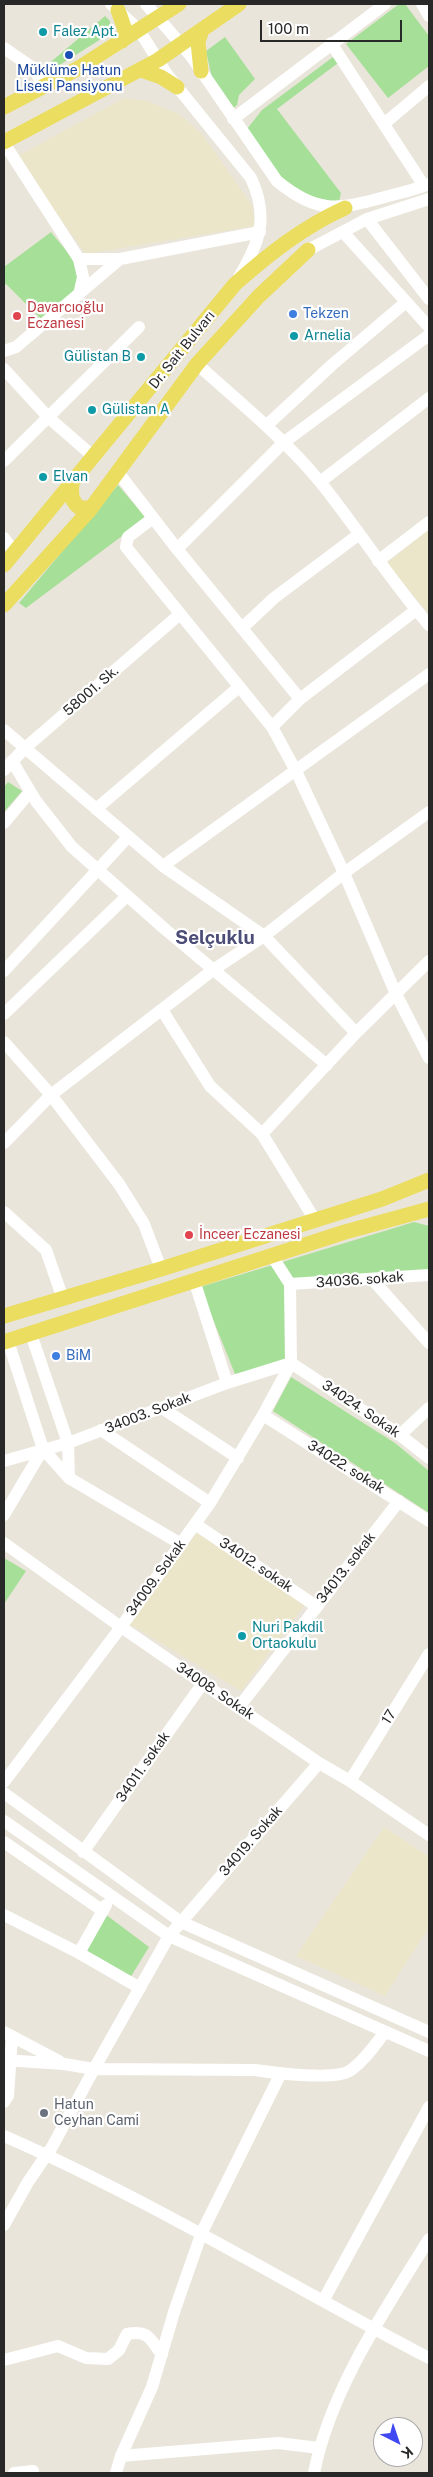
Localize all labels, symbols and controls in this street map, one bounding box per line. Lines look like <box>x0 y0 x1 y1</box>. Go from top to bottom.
scale bar <box>263 10 406 42</box>
text: 100 m <box>268 20 309 37</box>
place label: Falez Apt. <box>53 24 117 40</box>
marker: Falez Apt. <box>37 26 49 38</box>
marker: Müklüme Hatun Lisesi Pansiyonu <box>63 49 75 61</box>
place label: Müklüme Hatun Lisesi Pansiyonu <box>15 63 123 95</box>
place label: Davarcıoğlu Eczanesi <box>27 300 104 332</box>
place label: Tekzen <box>303 306 349 322</box>
street label: Dr. Sait Bulvarı <box>146 308 218 392</box>
marker: Tekzen <box>287 308 299 320</box>
marker: Davarcıoğlu Eczanesi <box>11 310 23 322</box>
place label: Arnelia <box>304 328 351 344</box>
marker: Arnelia <box>288 330 300 342</box>
place label: Gülistan B <box>64 349 131 365</box>
marker: Gülistan B <box>135 351 147 363</box>
place label: Gülistan A <box>102 402 170 418</box>
marker: Gülistan A <box>86 404 98 416</box>
place label: Elvan <box>53 469 88 485</box>
marker: Elvan <box>37 471 49 483</box>
street label: 58001. Sk. <box>60 662 122 720</box>
district label: Selçuklu <box>175 927 255 949</box>
place label: İnceer Eczanesi <box>199 1227 300 1243</box>
marker: İnceer Eczanesi <box>183 1229 195 1241</box>
street label: 34036. sokak <box>315 1269 405 1291</box>
place label: BiM <box>66 1348 91 1364</box>
marker: BiM <box>50 1350 62 1362</box>
street label: 34024. Sokak <box>319 1377 403 1441</box>
street label: 34003. Sokak <box>103 1389 193 1437</box>
street label: 34022. sokak <box>304 1437 388 1497</box>
street label: 34013. sokak <box>313 1529 379 1607</box>
street label: 34012. sokak <box>216 1534 296 1596</box>
street label: 34009. Sokak <box>123 1536 189 1620</box>
place label: Nuri Pakdil Ortaokulu <box>252 1620 323 1652</box>
marker: Nuri Pakdil Ortaokulu <box>236 1630 248 1642</box>
street label: 34008. Sokak <box>173 1659 257 1723</box>
street label: 17 <box>378 1707 400 1727</box>
street label: 34011. sokak <box>112 1728 174 1806</box>
street label: 34019. Sokak <box>216 1802 286 1880</box>
place label: Hatun Ceyhan Cami <box>54 2097 139 2130</box>
marker: Hatun Ceyhan Cami <box>38 2107 50 2119</box>
north arrow <box>373 2417 423 2467</box>
text: K <box>398 2443 416 2462</box>

